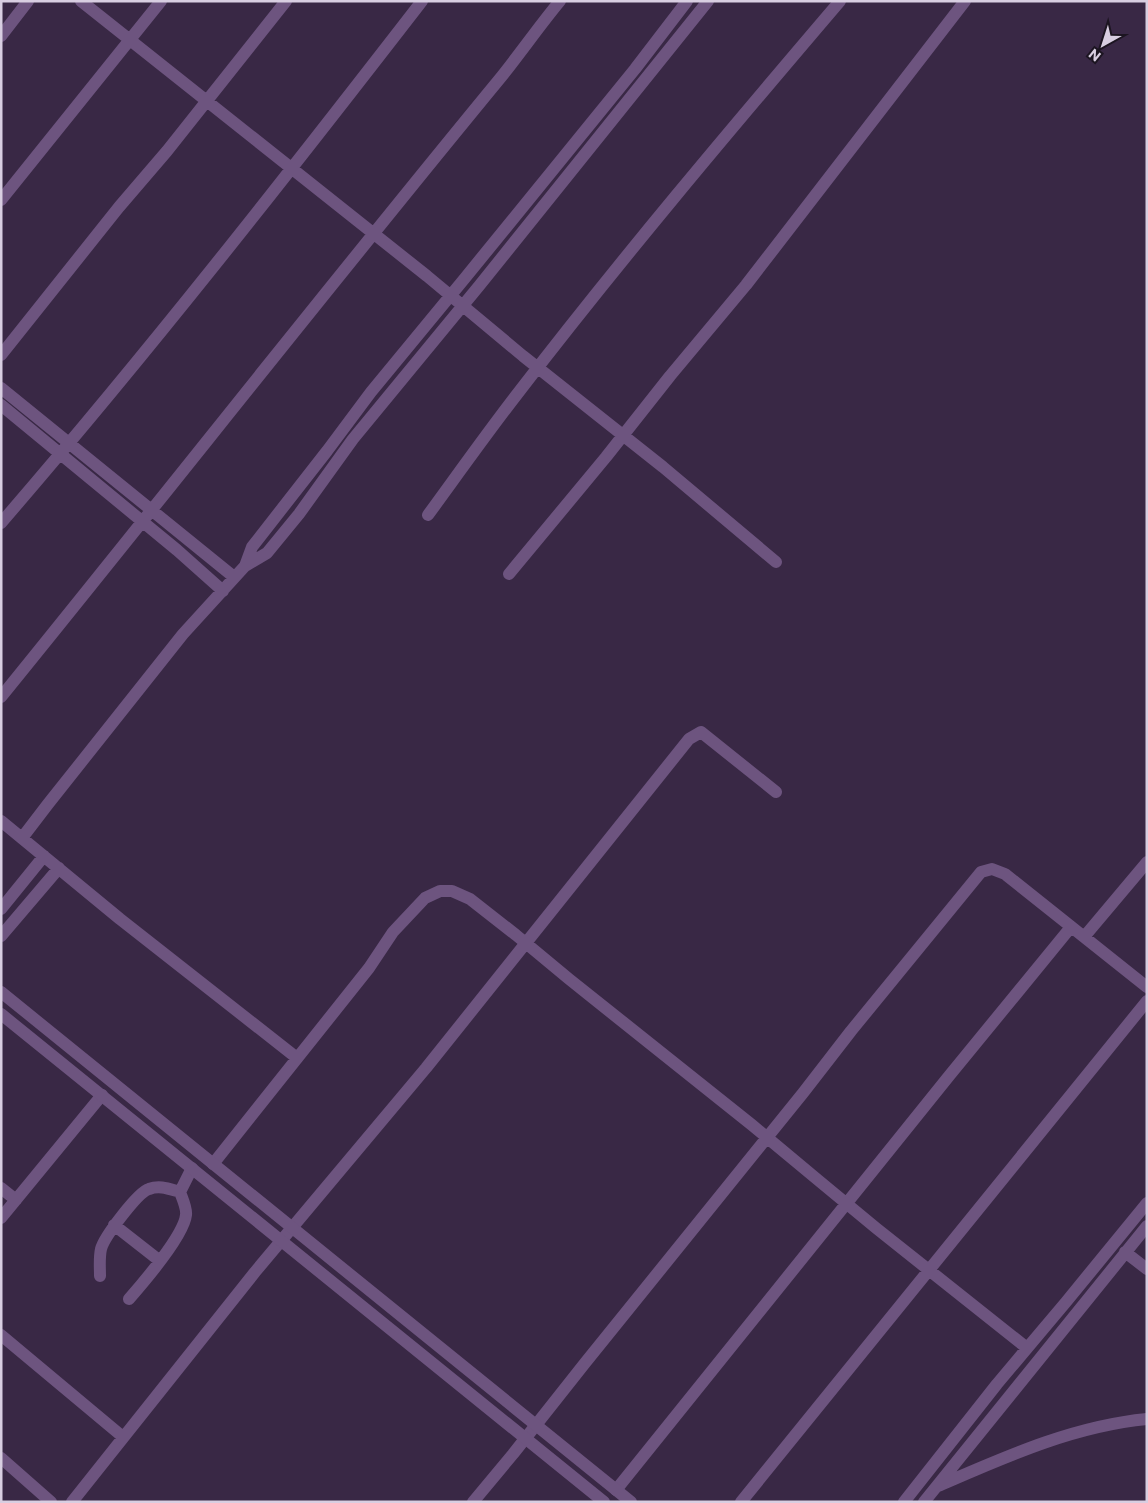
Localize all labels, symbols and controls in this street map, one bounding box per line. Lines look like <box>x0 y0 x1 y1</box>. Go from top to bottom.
north arrow <box>1078 20 1128 70</box>
text: N <box>1085 46 1104 65</box>

